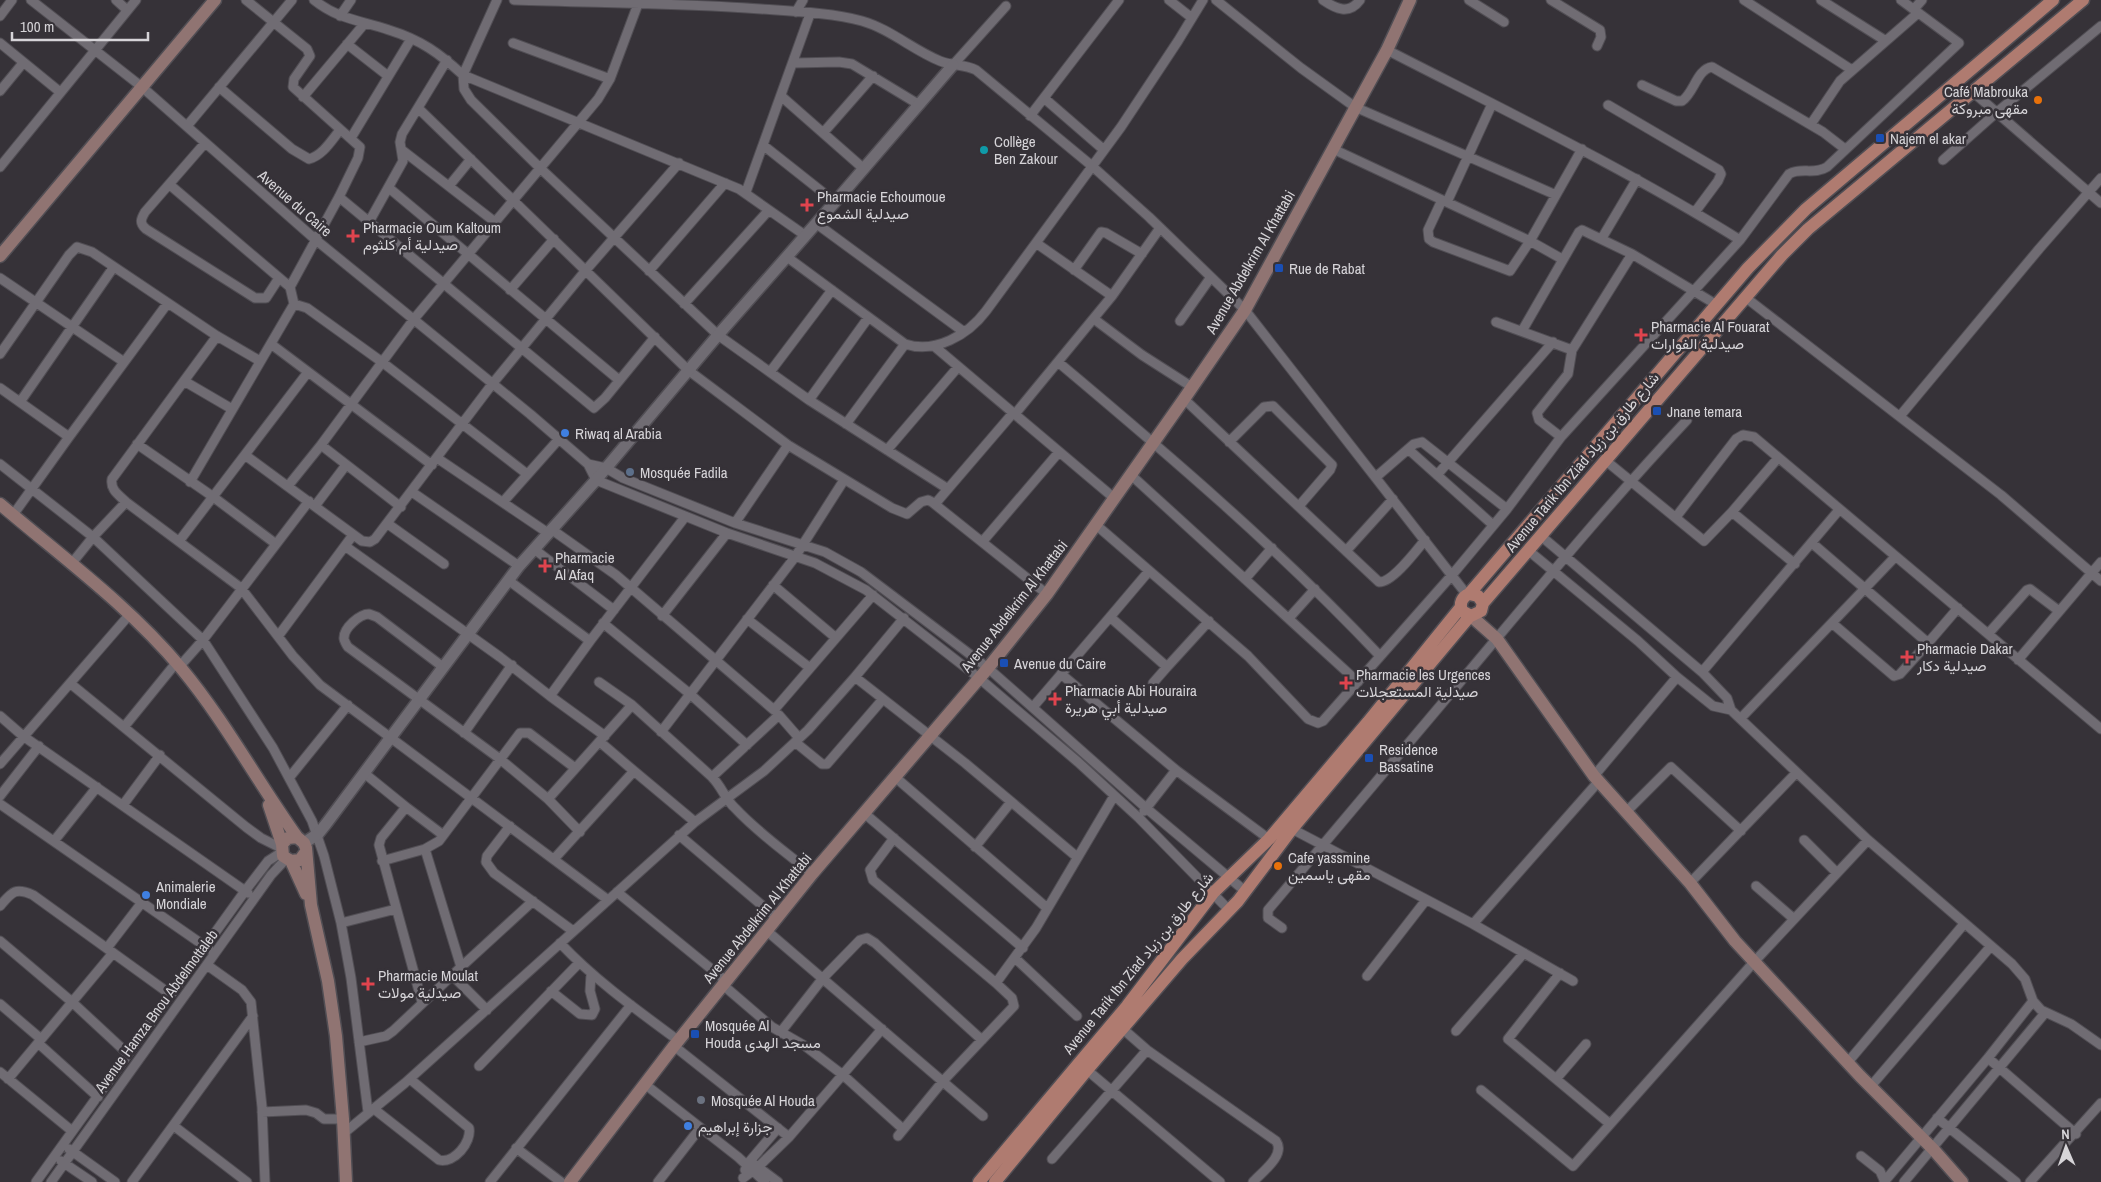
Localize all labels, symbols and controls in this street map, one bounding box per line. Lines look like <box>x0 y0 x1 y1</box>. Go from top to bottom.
scale bar <box>12 10 149 42</box>
text: 100 m <box>20 16 54 37</box>
place label: Café Mabrouka مقهى مبروكة <box>1944 81 2028 119</box>
marker: Café Mabrouka مقهى مبروكة <box>2032 94 2044 106</box>
place label: Najem el akar <box>1890 128 1966 149</box>
place label: Collège Ben Zakour <box>994 131 1058 169</box>
marker: Najem el akar <box>1874 132 1886 144</box>
marker: Collège Ben Zakour <box>978 144 990 156</box>
street label: Avenue du Caire <box>253 164 337 241</box>
place label: Pharmacie Echoumoue صيدلية الشموع <box>817 186 946 225</box>
street label: Avenue Abdelkrim Al Khattabi <box>1200 186 1300 339</box>
marker: Pharmacie Echoumoue صيدلية الشموع <box>801 199 813 211</box>
place label: Pharmacie Oum Kaltoum صيدلية أم كلثوم <box>363 217 501 255</box>
marker: Pharmacie Oum Kaltoum صيدلية أم كلثوم <box>347 230 359 242</box>
place label: Rue de Rabat <box>1289 258 1365 279</box>
marker: Rue de Rabat <box>1273 262 1285 274</box>
place label: Pharmacie Al Fouarat صيدلية الفوارات <box>1651 316 1770 354</box>
marker: Pharmacie Al Fouarat صيدلية الفوارات <box>1635 329 1647 341</box>
street label: Avenue Tarik Ibn Ziad شارع طارق بن زياد <box>1500 367 1665 558</box>
place label: Jnane temara <box>1667 401 1742 422</box>
marker: Jnane temara <box>1651 405 1663 417</box>
place label: Riwaq al Arabia <box>575 423 662 444</box>
marker: Riwaq al Arabia <box>559 427 571 439</box>
place label: Mosquée Fadila <box>640 462 728 483</box>
marker: Mosquée Fadila <box>624 466 636 478</box>
street label: Avenue Abdelkrim Al Khattabi <box>955 535 1072 677</box>
place label: Pharmacie Al Afaq <box>554 547 615 585</box>
marker: Pharmacie Al Afaq <box>539 560 551 572</box>
place label: Pharmacie Dakar صيدلية دكار <box>1916 638 2013 676</box>
marker: Pharmacie Dakar صيدلية دكار <box>1901 651 1913 663</box>
place label: Avenue du Caire <box>1013 653 1106 674</box>
marker: Avenue du Caire <box>998 657 1010 669</box>
place label: Pharmacie les Urgences صيدلية المستعجلات <box>1356 664 1491 702</box>
marker: Pharmacie les Urgences صيدلية المستعجلات <box>1340 677 1352 689</box>
place label: Pharmacie Abi Houraira صيدلية أبي هريرة <box>1065 680 1197 721</box>
marker: Pharmacie Abi Houraira صيدلية أبي هريرة <box>1049 693 1061 705</box>
place label: Residence Bassatine <box>1379 739 1438 777</box>
marker: Residence Bassatine <box>1363 752 1375 764</box>
place label: Cafe yassmine مقهى ياسمين <box>1288 847 1370 885</box>
street label: Avenue Abdelkrim Al Khattabi <box>697 848 816 989</box>
marker: Cafe yassmine مقهى ياسمين <box>1272 860 1284 872</box>
street label: Avenue Tarik Ibn Ziad شارع طارق بن زياد <box>1057 867 1219 1060</box>
place label: Animalerie Mondiale <box>155 876 216 914</box>
marker: Animalerie Mondiale <box>140 889 152 901</box>
street label: Avenue Hamza Bnou Abdelmottaleb <box>89 925 223 1098</box>
place label: Pharmacie Moulat صيدلية مولات <box>378 965 478 1003</box>
marker: Pharmacie Moulat صيدلية مولات <box>362 978 374 990</box>
place label: Mosquée Al Houda مسجد الهدى <box>705 1015 821 1053</box>
marker: Mosquée Al Houda مسجد الهدى <box>689 1028 701 1040</box>
place label: Mosquée Al Houda <box>711 1090 815 1111</box>
marker: Mosquée Al Houda <box>695 1094 707 1106</box>
place label: جزارة إبراهيم <box>698 1116 772 1137</box>
marker: جزارة إبراهيم <box>682 1120 694 1132</box>
north arrow <box>2041 1122 2091 1172</box>
text: N <box>2061 1125 2070 1143</box>

